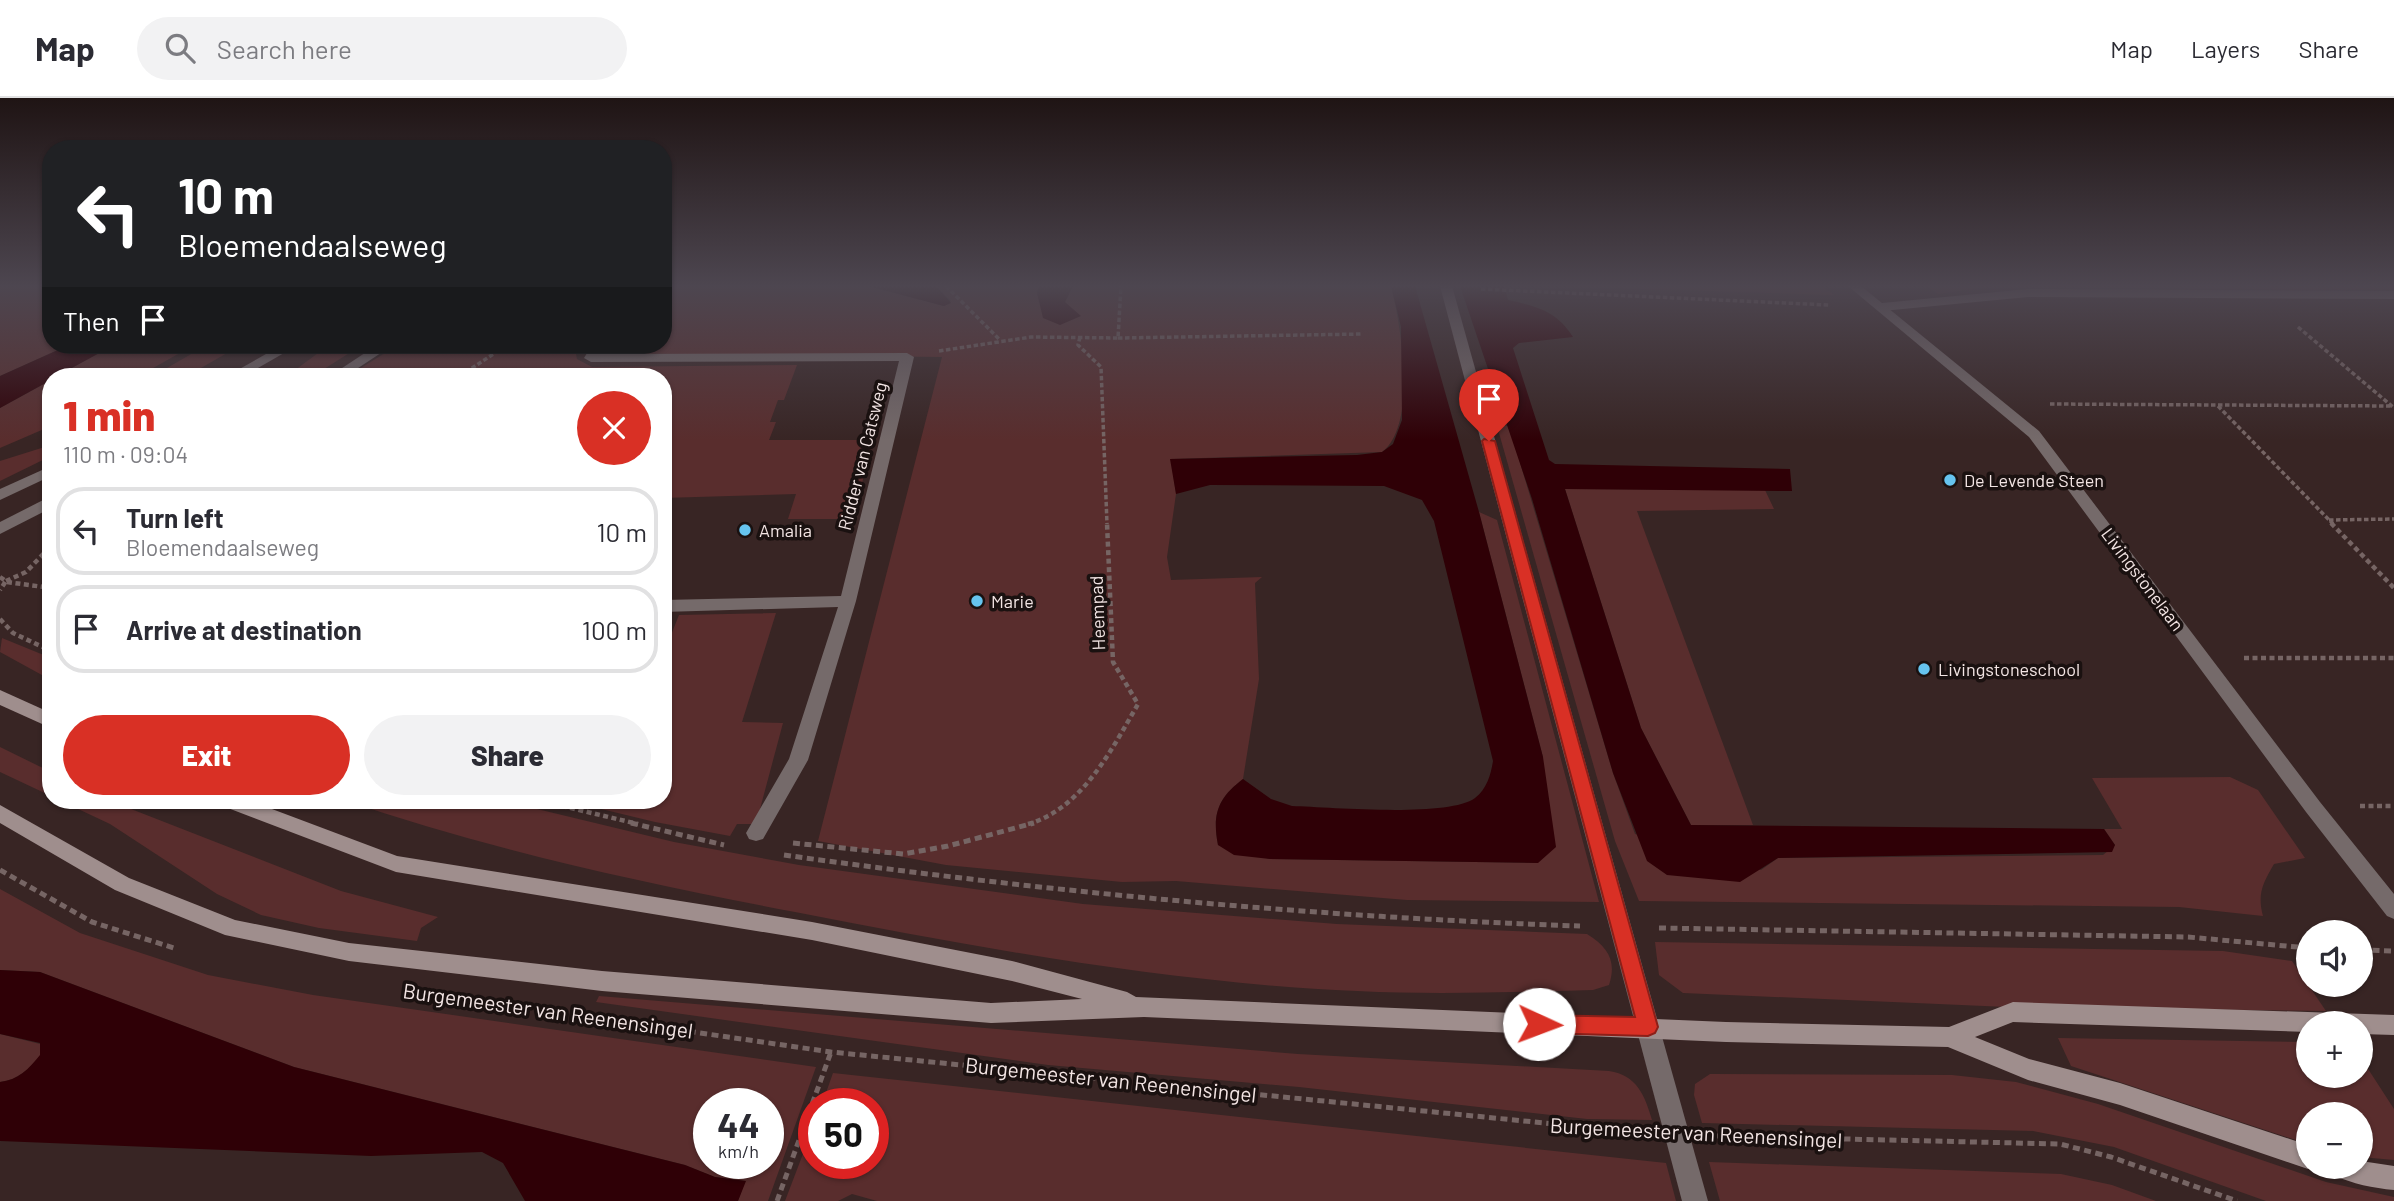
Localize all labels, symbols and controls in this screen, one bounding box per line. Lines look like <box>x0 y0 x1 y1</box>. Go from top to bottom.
search box <box>137 17 627 80</box>
text: Map <box>35 28 95 68</box>
icon: search <box>161 29 199 67</box>
text: Search here <box>217 33 352 64</box>
text: Map <box>2110 34 2153 63</box>
text: Layers <box>2191 34 2260 63</box>
text: Share <box>2298 34 2359 63</box>
text: 10 m <box>178 165 274 224</box>
icon: left <box>63 168 154 259</box>
text: Bloemendaalseweg <box>178 225 447 263</box>
icon: arrive <box>134 301 172 339</box>
text: Then <box>63 305 120 336</box>
pin <box>1459 369 1519 441</box>
street label: Ridder van Catsweg <box>833 379 891 533</box>
icon: arrive <box>1470 380 1508 418</box>
text: 1 min <box>63 389 155 439</box>
button: close <box>577 391 651 465</box>
text: 110 m · 09:04 <box>63 440 188 468</box>
place label: De Levende Steen <box>1964 469 2104 491</box>
marker: De Levende Steen <box>1942 472 1958 488</box>
text: Turn left <box>126 502 224 533</box>
icon: left <box>67 512 105 550</box>
text: 10 m <box>597 516 647 547</box>
place label: Amalia <box>759 519 812 541</box>
marker: Amalia <box>737 522 753 538</box>
street label: Livingstonelaan <box>2097 523 2189 635</box>
text: Bloemendaalseweg <box>126 533 319 561</box>
street label: Heempad <box>1085 575 1109 651</box>
place label: Marie <box>991 590 1034 612</box>
marker: Marie <box>969 593 985 609</box>
icon: arrive <box>67 610 105 648</box>
text: Arrive at destination <box>126 614 362 645</box>
text: 100 m <box>582 614 647 645</box>
place label: Livingstoneschool <box>1938 658 2080 680</box>
marker: Livingstoneschool <box>1916 661 1932 677</box>
button: Exit <box>63 715 350 795</box>
button: Share <box>364 715 651 795</box>
map controls <box>2296 920 2373 1179</box>
button: sound <box>2296 920 2373 997</box>
street label: Burgemeester van Reenensingel <box>401 977 695 1043</box>
position arrow <box>1502 987 1576 1061</box>
button: + <box>2296 1011 2373 1088</box>
street label: Burgemeester van Reenensingel <box>964 1051 1258 1107</box>
speed limit sign: 50 <box>798 1088 889 1179</box>
button: − <box>2296 1102 2373 1179</box>
text: 44 <box>717 1103 760 1145</box>
street label: Burgemeester van Reenensingel <box>1549 1112 1843 1152</box>
text: km/h <box>718 1140 759 1162</box>

